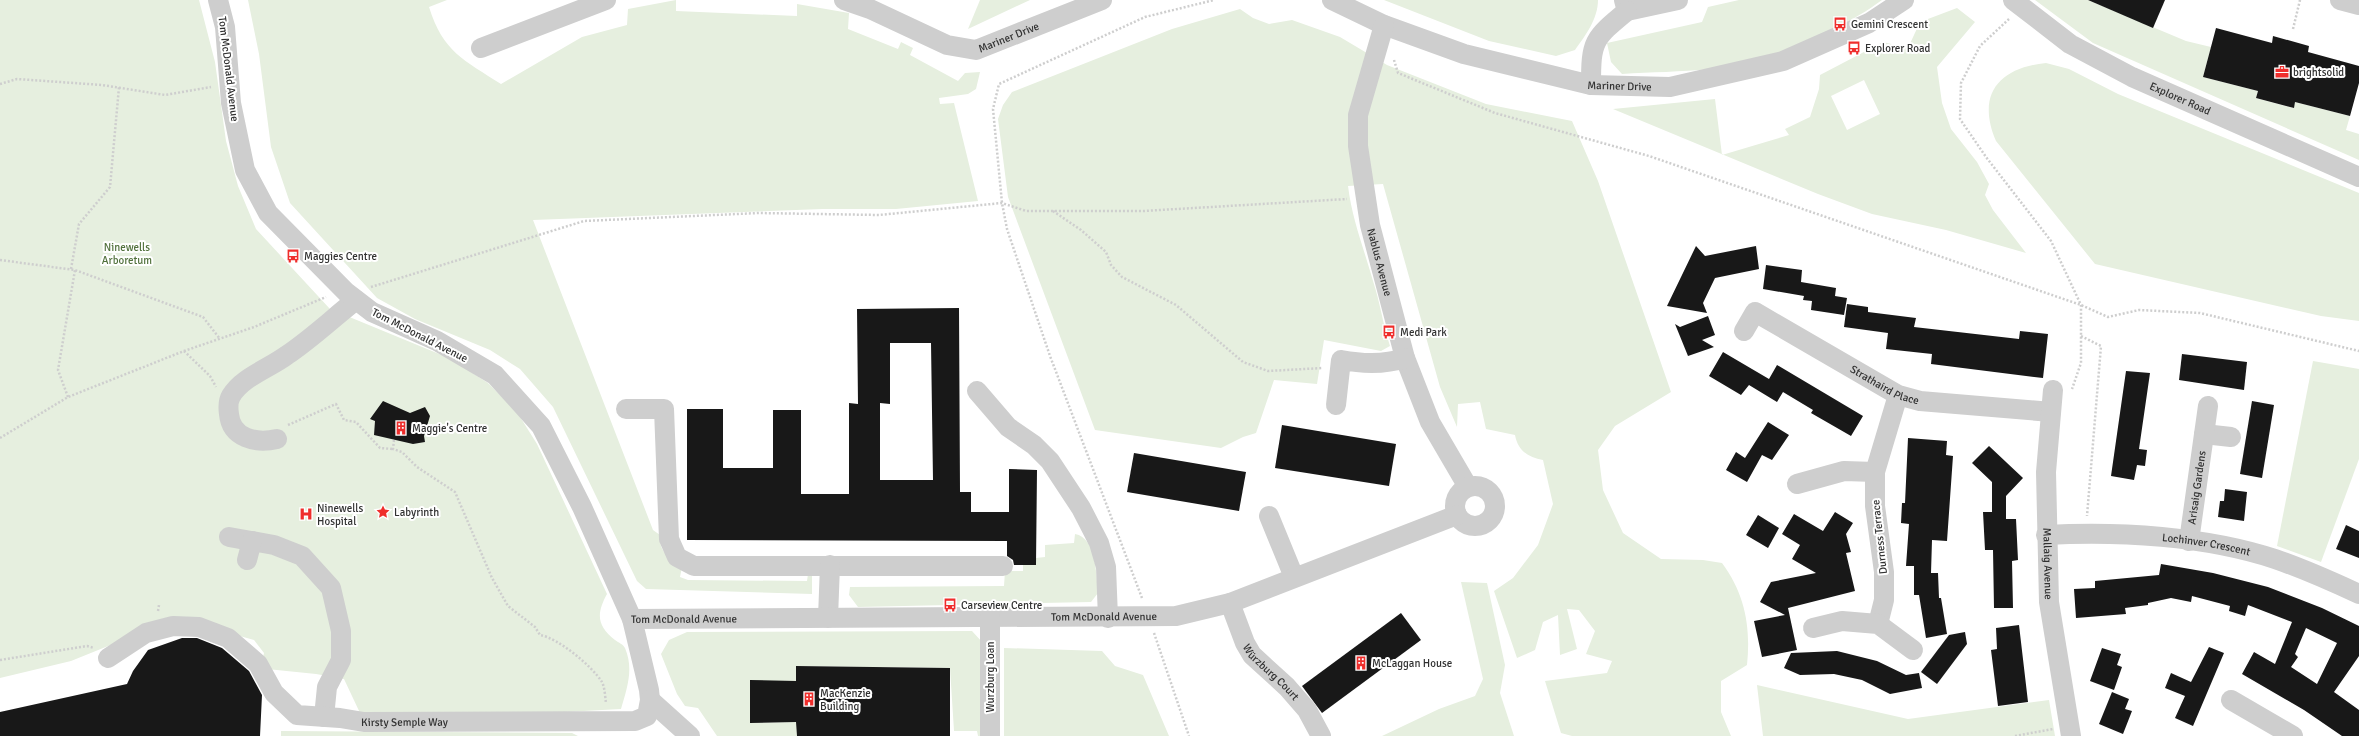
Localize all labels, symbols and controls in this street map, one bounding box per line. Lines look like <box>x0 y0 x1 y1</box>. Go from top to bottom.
street label: Tom McDonald Avenue <box>216 16 241 122</box>
bus stop icon: Gemini Crescent <box>1832 16 1848 32</box>
place label: Gemini Crescent <box>1851 18 1928 31</box>
street label: Mariner Drive <box>976 20 1041 55</box>
bus stop icon: Explorer Road <box>1846 40 1862 56</box>
place label: Explorer Road <box>1865 42 1930 55</box>
office icon: brightsolid <box>2274 64 2290 80</box>
place label: brightsolid <box>2293 66 2344 79</box>
street label: Mariner Drive <box>1587 79 1652 94</box>
street label: Explorer Road <box>2148 80 2213 118</box>
street label: Nablus Avenue <box>1364 227 1394 298</box>
park label: Ninewells Arboretum <box>102 241 152 267</box>
bus stop icon: Maggies Centre <box>285 248 301 264</box>
place label: Maggies Centre <box>304 250 377 263</box>
street label: Tom McDonald Avenue <box>370 306 470 365</box>
bus stop icon: Medi Park <box>1381 324 1397 340</box>
place label: Medi Park <box>1400 326 1447 339</box>
street label: Strathaird Place <box>1848 363 1920 407</box>
building icon: Maggie's Centre <box>393 420 409 436</box>
place label: Maggie's Centre <box>412 422 487 435</box>
street label: Arisaig Gardens <box>2185 450 2209 525</box>
street label: Durness Terrace <box>1869 499 1890 575</box>
place label: Ninewells Hospital <box>317 502 363 528</box>
place icon: Labyrinth <box>375 504 391 520</box>
hospital icon: Ninewells Hospital <box>298 506 314 522</box>
place label: Labyrinth <box>394 506 439 519</box>
street label: Mallaig Avenue <box>2040 527 2055 600</box>
street label: Lochinver Crescent <box>2161 531 2252 559</box>
bus stop icon: Carseview Centre <box>942 597 958 613</box>
place label: Carseview Centre <box>961 599 1042 612</box>
street label: Tom McDonald Avenue <box>1051 610 1157 624</box>
street label: Tom McDonald Avenue <box>631 612 737 626</box>
street label: Wurzburg Loan <box>984 642 997 712</box>
street label: Würzburg Court <box>1240 642 1302 703</box>
building icon: McLaggan House <box>1353 655 1369 671</box>
place label: McLaggan House <box>1372 657 1452 670</box>
place label: MacKenzie Building <box>820 687 871 713</box>
building icon: MacKenzie Building <box>801 691 817 707</box>
street label: Kirsty Semple Way <box>361 716 449 729</box>

